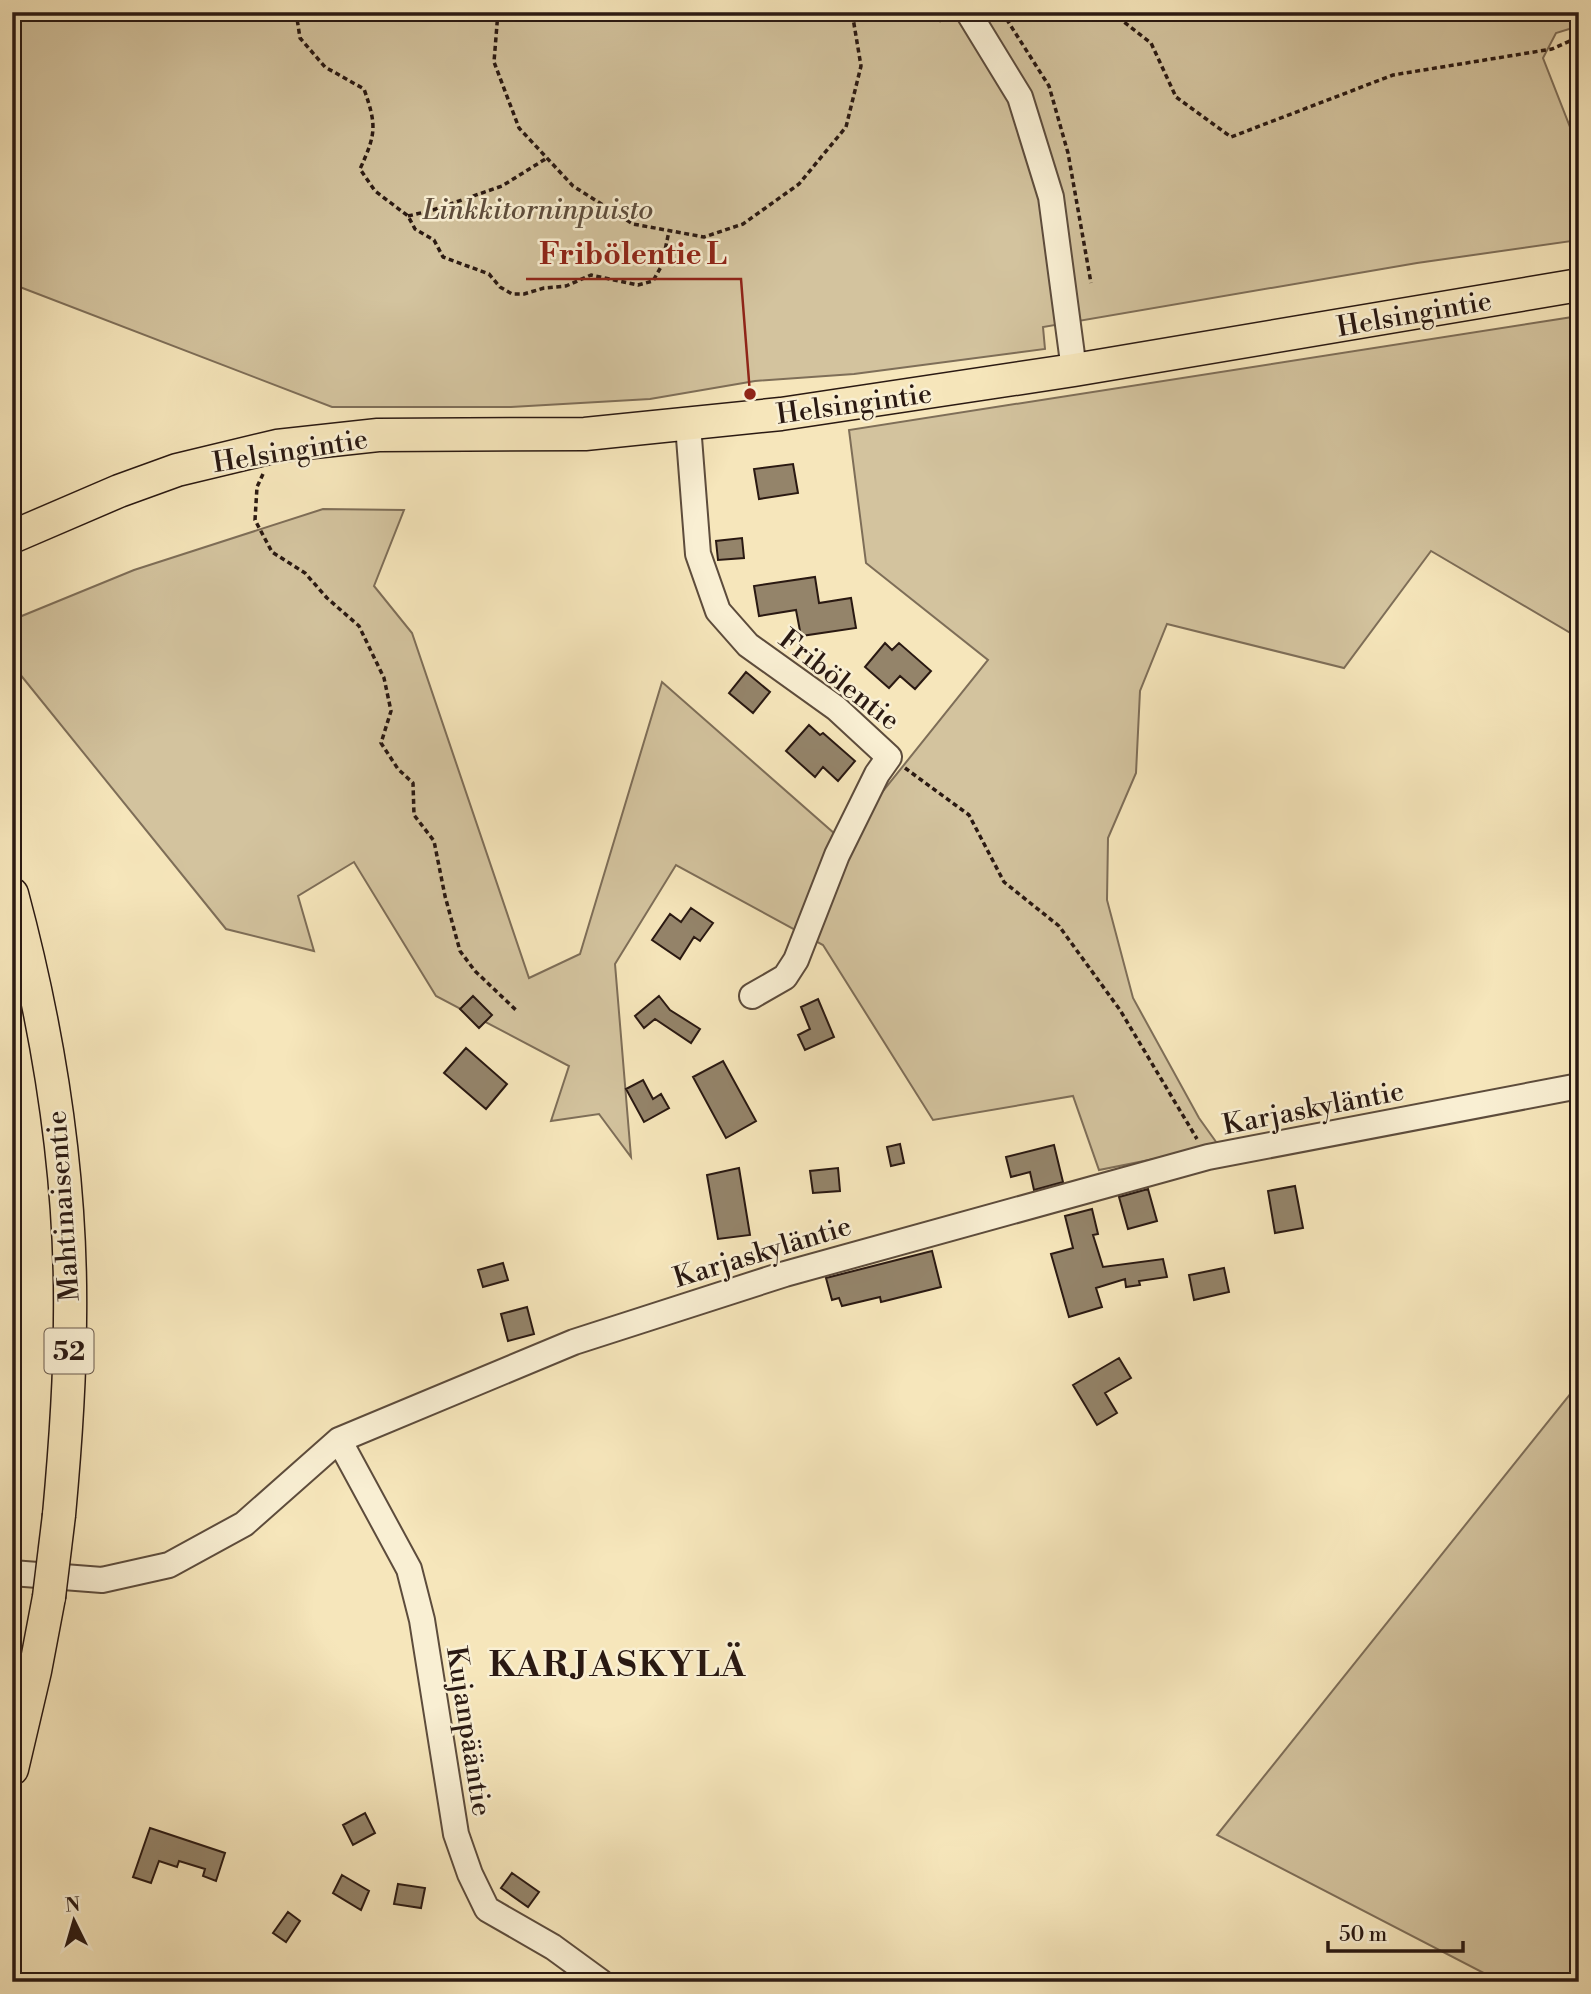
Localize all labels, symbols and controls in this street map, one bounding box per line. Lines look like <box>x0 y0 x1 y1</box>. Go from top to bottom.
park label: Linkkitorninpuisto <box>422 193 653 228</box>
callout: Fribölentie L <box>526 228 741 279</box>
text: Fribölentie L <box>539 236 727 274</box>
street label: Helsingintie <box>1334 284 1494 345</box>
street label: Helsingintie <box>774 376 934 433</box>
street label: Helsingintie <box>210 422 370 481</box>
street label: Fribölentie <box>772 622 907 738</box>
street label: Karjaskyläntie <box>1219 1074 1407 1143</box>
street label: Mahtinaisentie <box>39 1109 88 1303</box>
street label: Karjaskyläntie <box>669 1209 856 1296</box>
road number: 52 <box>44 1328 94 1374</box>
district label: KARJASKYLÄ <box>489 1642 747 1687</box>
street label: Kujanpääntie <box>438 1644 499 1819</box>
north arrow <box>38 1885 108 1955</box>
text: N <box>64 1892 81 1918</box>
scale bar <box>1328 1910 1463 1954</box>
text: 50 m <box>1339 1922 1387 1948</box>

